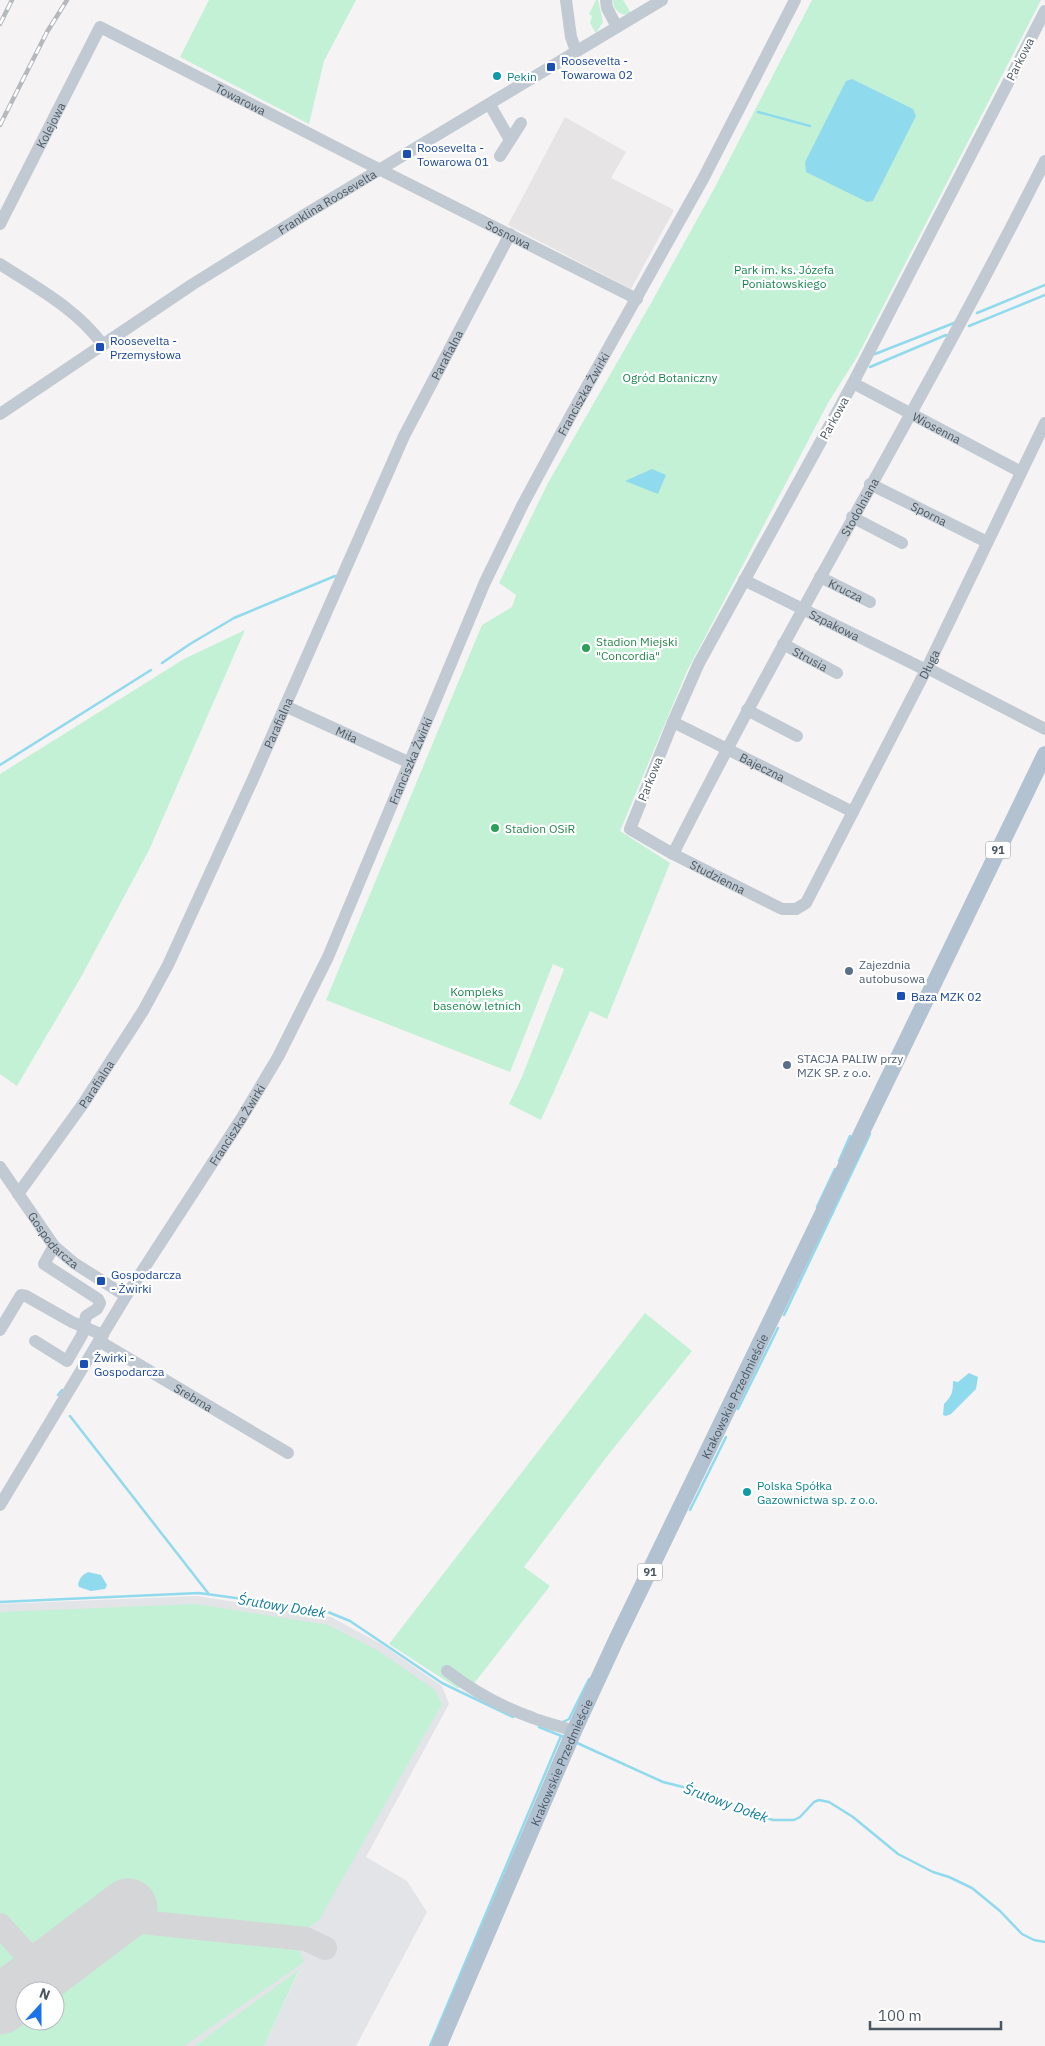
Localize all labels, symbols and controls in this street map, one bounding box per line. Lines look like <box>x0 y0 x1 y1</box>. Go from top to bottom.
street label: Parkowa <box>1003 34 1037 83</box>
place label: Roosevelta - Towarowa 02 <box>561 53 633 82</box>
marker: Roosevelta - Towarowa 02 <box>545 61 557 73</box>
place label: Pekin <box>507 69 537 84</box>
marker: Pekin <box>491 70 503 82</box>
street label: Towarowa <box>213 80 269 118</box>
street label: Kolejowa <box>32 99 68 150</box>
place label: Roosevelta - Towarowa 01 <box>417 140 489 169</box>
marker: Roosevelta - Towarowa 01 <box>401 148 413 160</box>
street label: Franklina Roosevelta <box>275 166 379 237</box>
street label: Sosnowa <box>483 217 534 252</box>
park label: Park im. ks. Józefa Poniatowskiego <box>734 262 835 291</box>
street label: Parafialna <box>427 327 466 382</box>
place label: Roosevelta - Przemysłowa <box>110 333 182 362</box>
marker: Roosevelta - Przemysłowa <box>94 341 106 353</box>
street label: Franciszka Żwirki <box>554 349 612 438</box>
park label: Ogród Botaniczny <box>623 370 718 385</box>
street label: Parkowa <box>816 394 852 442</box>
street label: Wiosenna <box>910 408 964 447</box>
street label: Stodolniana <box>837 475 882 539</box>
street label: Sporna <box>909 498 950 529</box>
street label: Krucza <box>826 575 866 605</box>
street label: Szpakowa <box>807 606 863 644</box>
place label: Stadion Miejski "Concordia" <box>596 634 677 663</box>
marker: Stadion Miejski "Concordia" <box>580 642 592 654</box>
street label: Strusia <box>790 643 831 674</box>
street label: Długa <box>915 646 943 681</box>
street label: Parafialna <box>260 694 296 751</box>
street label: Franciszka Żwirki <box>385 715 435 806</box>
street label: Miła <box>334 723 361 746</box>
street label: Bajeczna <box>737 749 788 785</box>
street label: Parkowa <box>634 754 666 803</box>
place label: Stadion OSiR <box>505 821 575 836</box>
marker: Stadion OSiR <box>489 822 501 834</box>
road number: 91 <box>986 842 1010 858</box>
street label: Studzienna <box>688 856 749 897</box>
place label: Zajezdnia autobusowa <box>859 957 925 986</box>
marker: Zajezdnia autobusowa <box>843 965 855 977</box>
park label: Kompleks basenów letnich <box>433 984 521 1013</box>
place label: Baza MZK 02 <box>911 989 982 1004</box>
marker: Baza MZK 02 <box>895 990 907 1002</box>
place label: STACJA PALIW przy MZK SP. z o.o. <box>797 1051 903 1080</box>
street label: Parafialna <box>75 1057 117 1111</box>
marker: STACJA PALIW przy MZK SP. z o.o. <box>781 1059 793 1071</box>
street label: Franciszka Żwirki <box>206 1081 268 1168</box>
street label: Gospodarcza <box>25 1209 82 1272</box>
place label: Gospodarcza - Żwirki <box>111 1267 182 1296</box>
marker: Gospodarcza - Żwirki <box>95 1275 107 1287</box>
street label: Krakowskie Przedmieście <box>698 1331 771 1461</box>
place label: Żwirki - Gospodarcza <box>94 1350 165 1379</box>
marker: Żwirki - Gospodarcza <box>78 1358 90 1370</box>
street label: Srebrna <box>172 1380 216 1415</box>
place label: Polska Spółka Gazownictwa sp. z o.o. <box>757 1478 878 1507</box>
marker: Polska Spółka Gazownictwa sp. z o.o. <box>741 1486 753 1498</box>
road number: 91 <box>638 1564 662 1580</box>
water label: Śrutowy Dołek <box>237 1589 328 1622</box>
street label: Krakowskie Przedmieście <box>527 1696 596 1828</box>
water label: Śrutowy Dołek <box>681 1779 772 1827</box>
north arrow <box>15 1981 65 2031</box>
text: N <box>37 1984 53 2004</box>
scale bar <box>870 1998 1001 2030</box>
text: 100 m <box>878 2006 922 2025</box>

